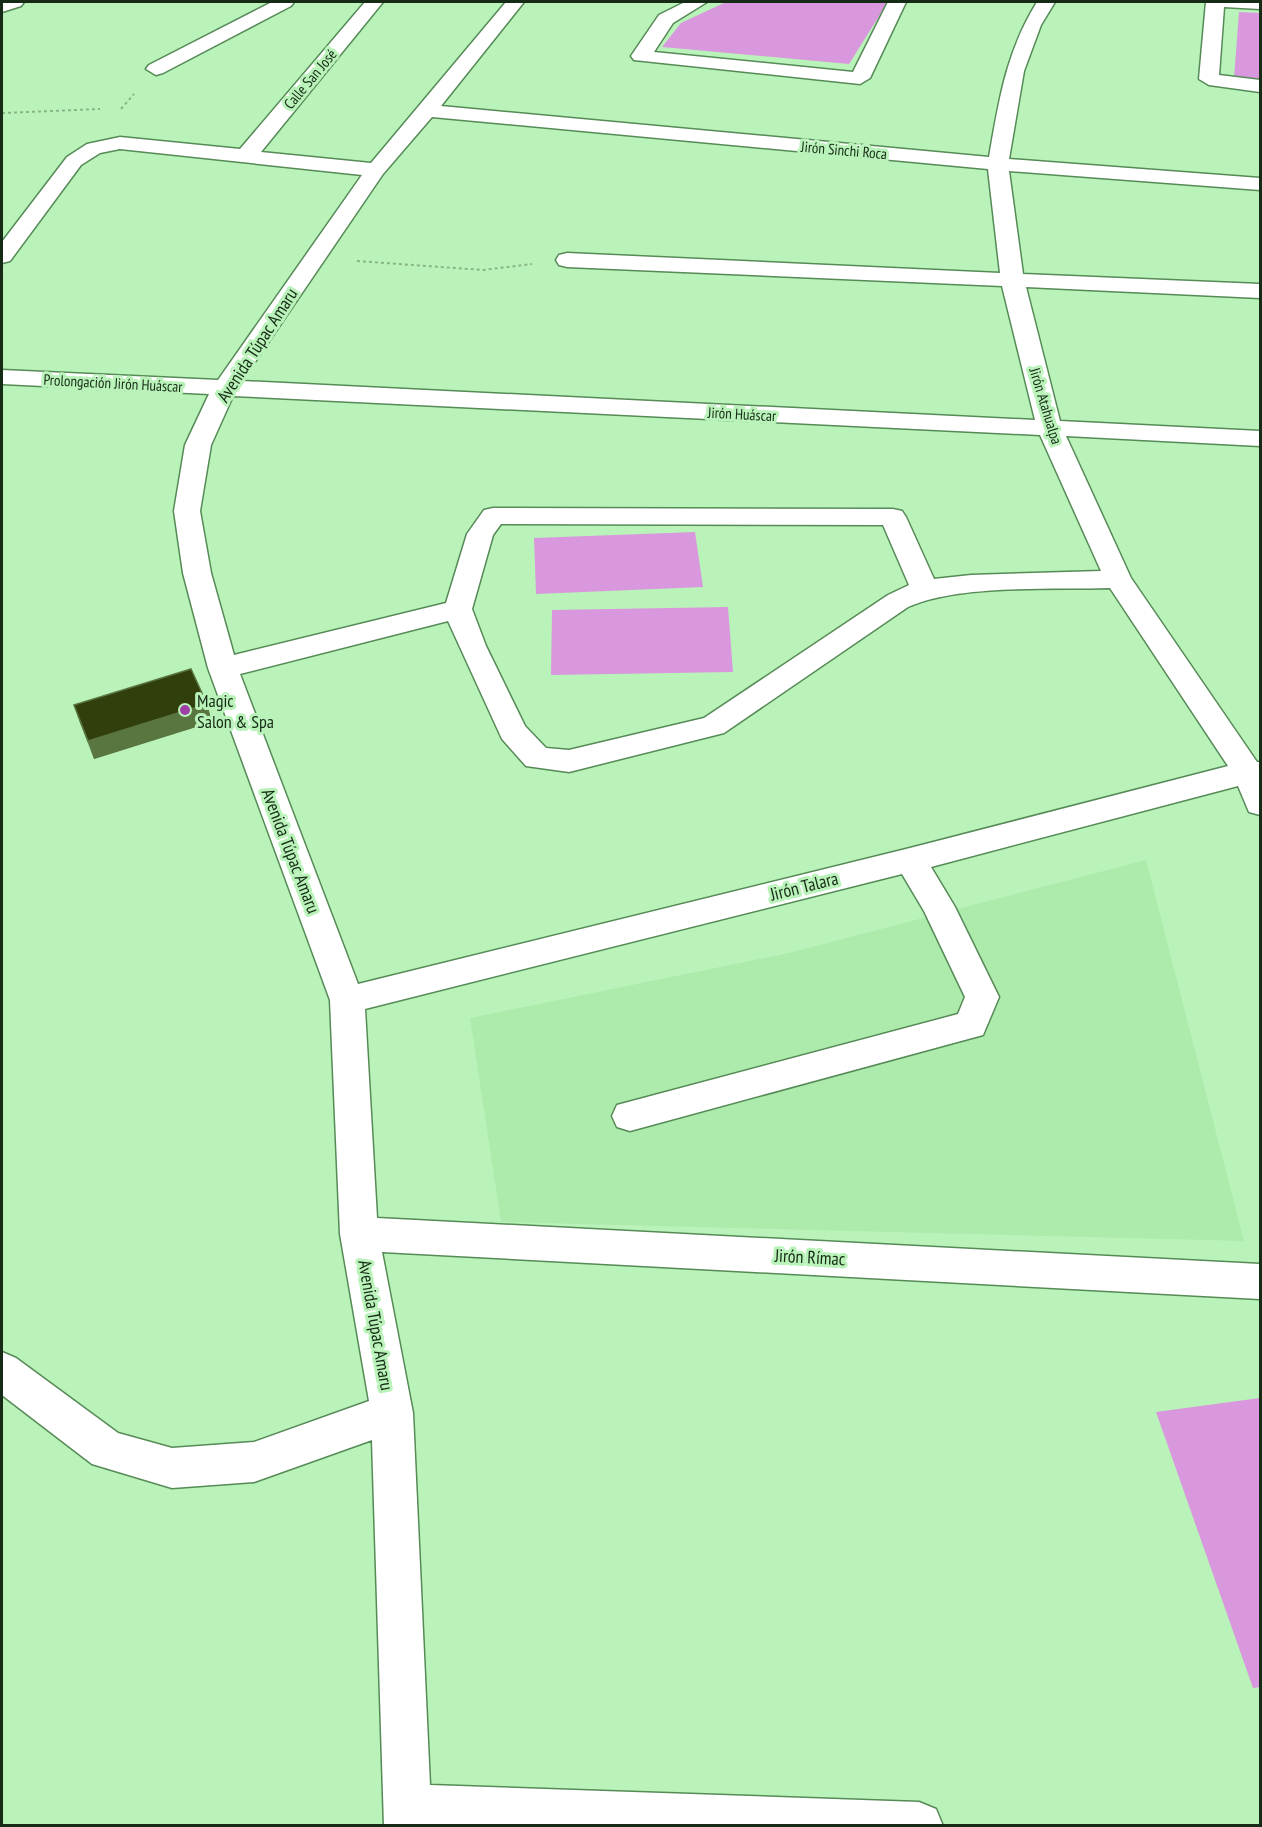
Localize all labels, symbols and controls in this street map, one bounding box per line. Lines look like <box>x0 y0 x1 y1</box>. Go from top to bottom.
street label: Calle San José <box>279 45 341 113</box>
street label: Jirón Sinchi Roca <box>799 137 888 163</box>
street label: Avenida Túpac Amaru <box>211 283 303 407</box>
street label: Jirón Atahualpa <box>1025 365 1067 447</box>
street label: Prolongación Jirón Huáscar <box>43 370 184 396</box>
street label: Jirón Huáscar <box>706 403 777 425</box>
place label: Magic Salon & Spa <box>197 689 274 733</box>
marker: Magic Salon & Spa <box>178 703 192 717</box>
street label: Avenida Túpac Amaru <box>257 785 325 917</box>
street label: Jirón Talara <box>767 866 840 906</box>
street label: Jirón Rímac <box>773 1244 846 1270</box>
street label: Avenida Túpac Amaru <box>353 1258 399 1392</box>

